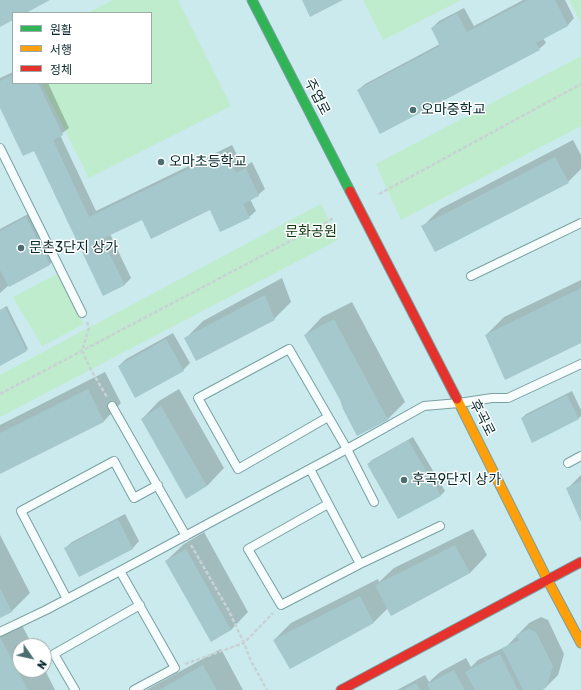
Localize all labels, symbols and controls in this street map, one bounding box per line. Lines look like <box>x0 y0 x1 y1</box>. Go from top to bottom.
legend <box>12 12 152 84</box>
text: 원활 <box>50 23 72 37</box>
text: 서행 <box>50 43 72 57</box>
text: 정체 <box>50 63 72 77</box>
street label: 주엽로 <box>301 76 333 118</box>
place label: 오마중학교 <box>421 102 485 118</box>
marker: 오마중학교 <box>408 105 418 115</box>
place label: 오마초등학교 <box>169 154 246 170</box>
marker: 오마초등학교 <box>156 157 166 167</box>
park label: 문화공원 <box>285 224 337 240</box>
place label: 문촌3단지 상가 <box>29 240 118 256</box>
marker: 문촌3단지 상가 <box>16 243 26 253</box>
street label: 후곡로 <box>466 397 498 439</box>
place label: 후곡9단지 상가 <box>412 472 501 488</box>
marker: 후곡9단지 상가 <box>399 475 409 485</box>
north arrow <box>12 638 52 678</box>
text: N <box>34 658 49 671</box>

